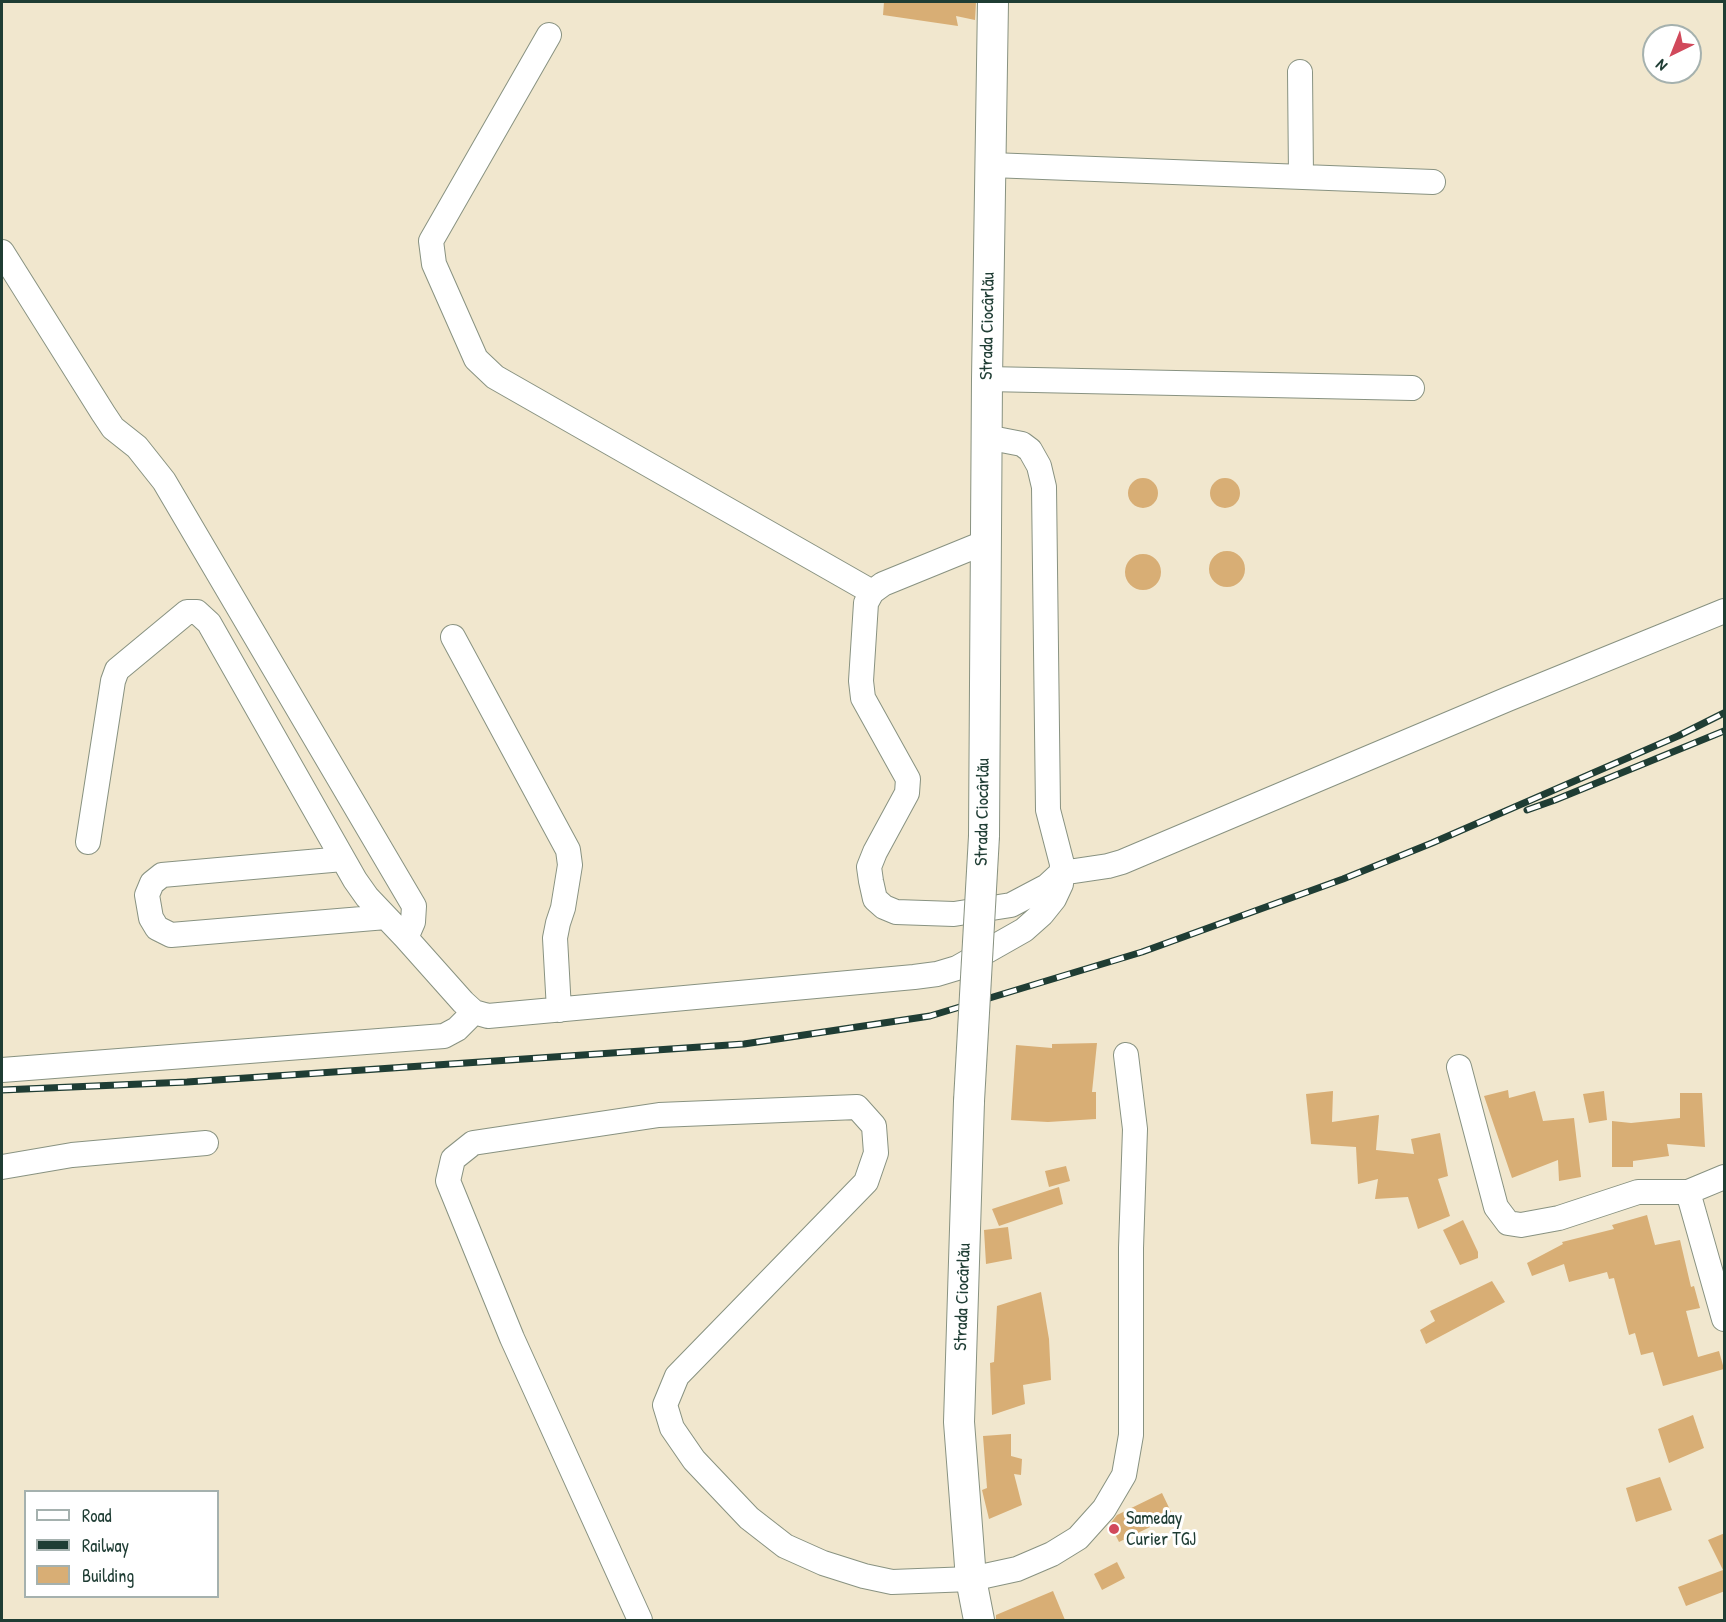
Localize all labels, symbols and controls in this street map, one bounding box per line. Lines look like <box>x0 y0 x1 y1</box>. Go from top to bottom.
north arrow <box>1642 24 1702 84</box>
text: N <box>1650 55 1672 77</box>
street label: Strada Ciocârlău <box>976 272 1000 380</box>
street label: Strada Ciocârlău <box>971 758 995 866</box>
street label: Strada Ciocârlău <box>950 1243 976 1351</box>
legend <box>24 1490 219 1598</box>
text: Road <box>82 1503 112 1528</box>
place label: Sameday Curier TGJ <box>1126 1508 1196 1550</box>
marker: Sameday Curier TGJ <box>1107 1522 1121 1536</box>
text: Railway <box>82 1533 129 1558</box>
text: Building <box>82 1563 134 1588</box>

